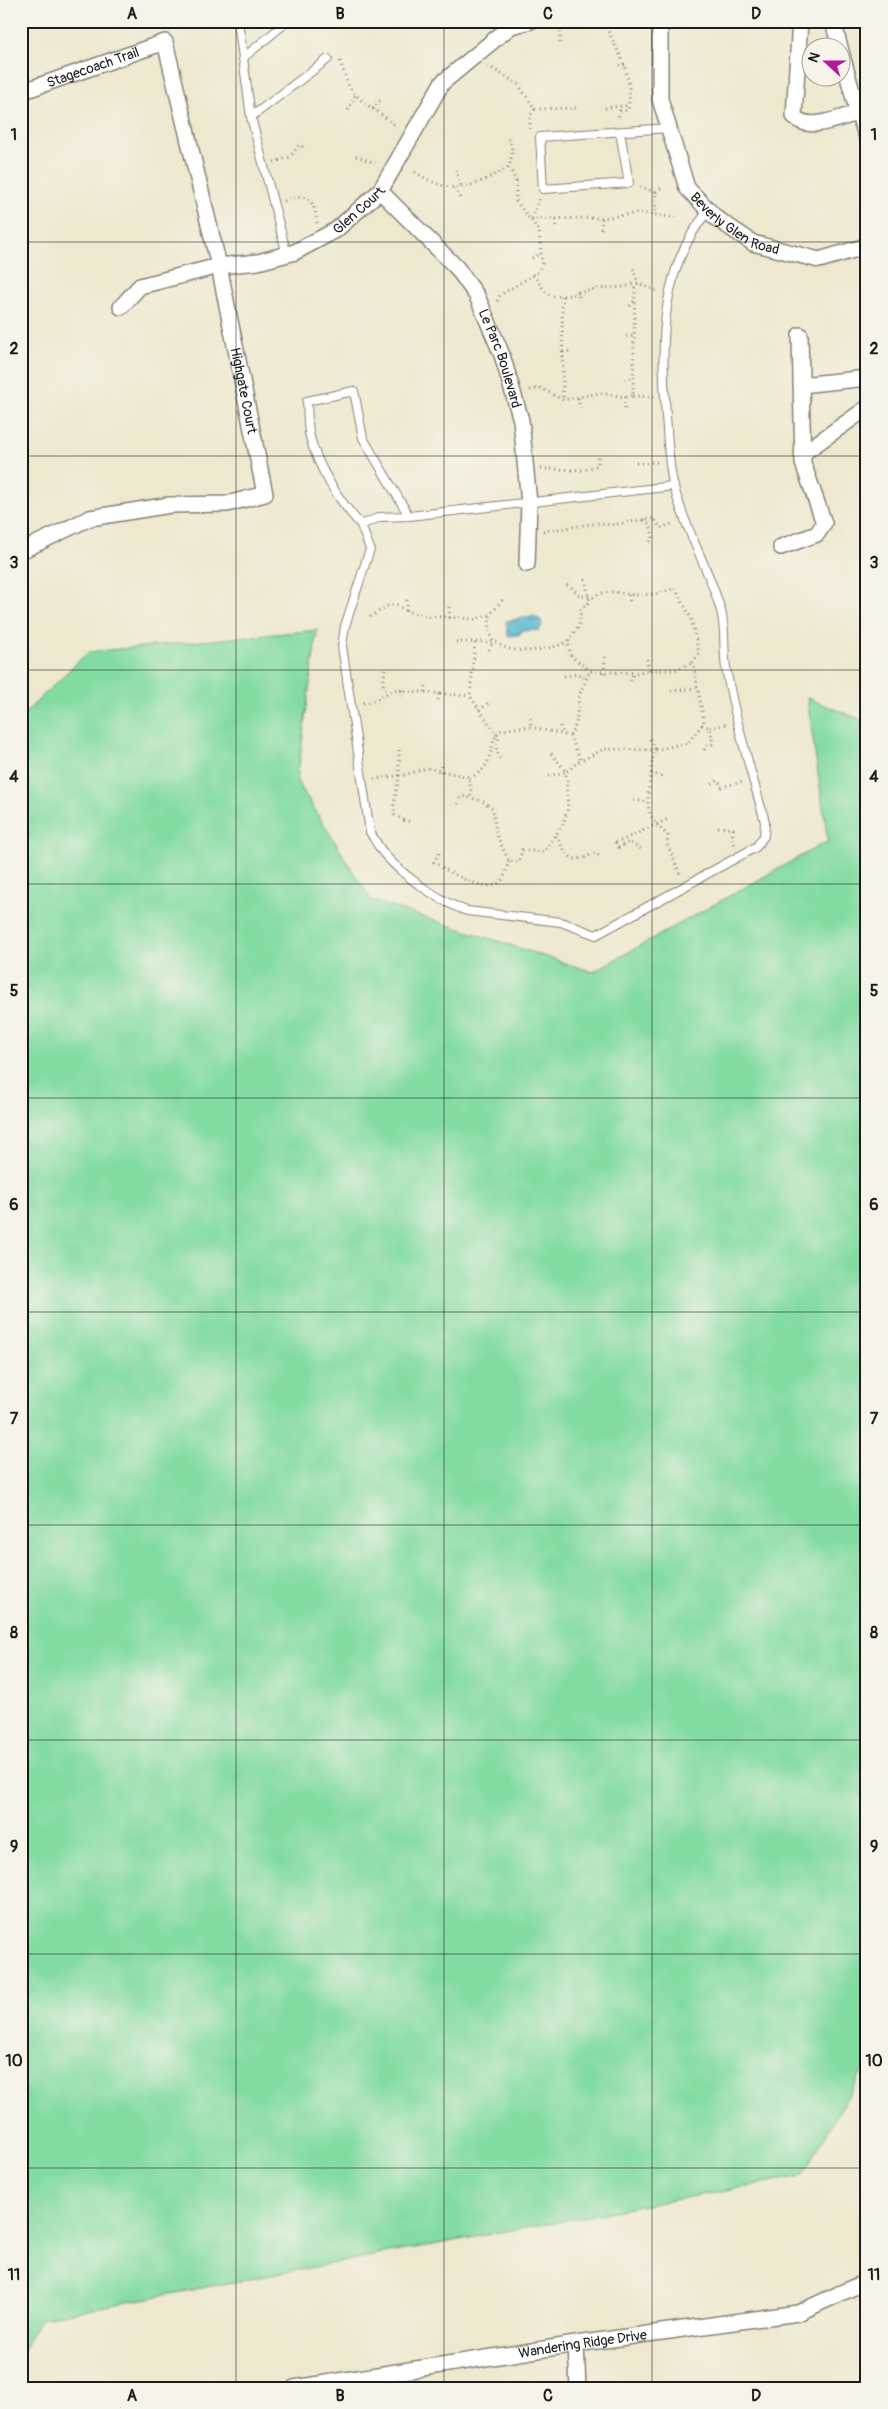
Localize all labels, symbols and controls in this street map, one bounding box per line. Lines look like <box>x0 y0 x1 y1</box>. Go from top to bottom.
text: A <box>127 4 138 24</box>
text: B <box>335 4 345 24</box>
text: C <box>543 4 553 24</box>
text: D <box>751 4 761 24</box>
north arrow <box>800 38 850 88</box>
street label: Stagecoach Trail <box>44 44 142 91</box>
text: N <box>805 50 824 65</box>
text: 1 <box>11 125 17 145</box>
text: 1 <box>871 125 877 145</box>
street label: Glen Court <box>329 184 390 238</box>
street label: Beverly Glen Road <box>687 189 781 258</box>
street label: Le Parc Boulevard <box>474 306 525 410</box>
text: 2 <box>10 339 19 359</box>
text: 2 <box>870 339 879 359</box>
street label: Highgate Court <box>227 346 261 436</box>
text: 3 <box>10 553 19 573</box>
text: 3 <box>870 553 879 573</box>
text: 4 <box>9 767 19 787</box>
text: 4 <box>869 767 879 787</box>
text: 5 <box>10 981 19 1001</box>
text: 5 <box>870 981 879 1001</box>
text: 6 <box>9 1195 19 1215</box>
text: 6 <box>869 1195 879 1215</box>
text: 7 <box>10 1409 19 1429</box>
text: 7 <box>870 1409 879 1429</box>
text: 8 <box>10 1623 18 1643</box>
text: 8 <box>870 1623 878 1643</box>
text: 9 <box>10 1837 18 1857</box>
text: 9 <box>870 1837 878 1857</box>
text: 10 <box>5 2051 23 2071</box>
text: 10 <box>865 2051 883 2071</box>
text: 11 <box>8 2265 20 2285</box>
text: 11 <box>868 2265 880 2285</box>
street label: Wandering Ridge Drive <box>517 2326 648 2362</box>
text: A <box>127 2386 138 2406</box>
text: B <box>335 2386 345 2406</box>
text: C <box>543 2386 553 2406</box>
text: D <box>751 2386 761 2406</box>

